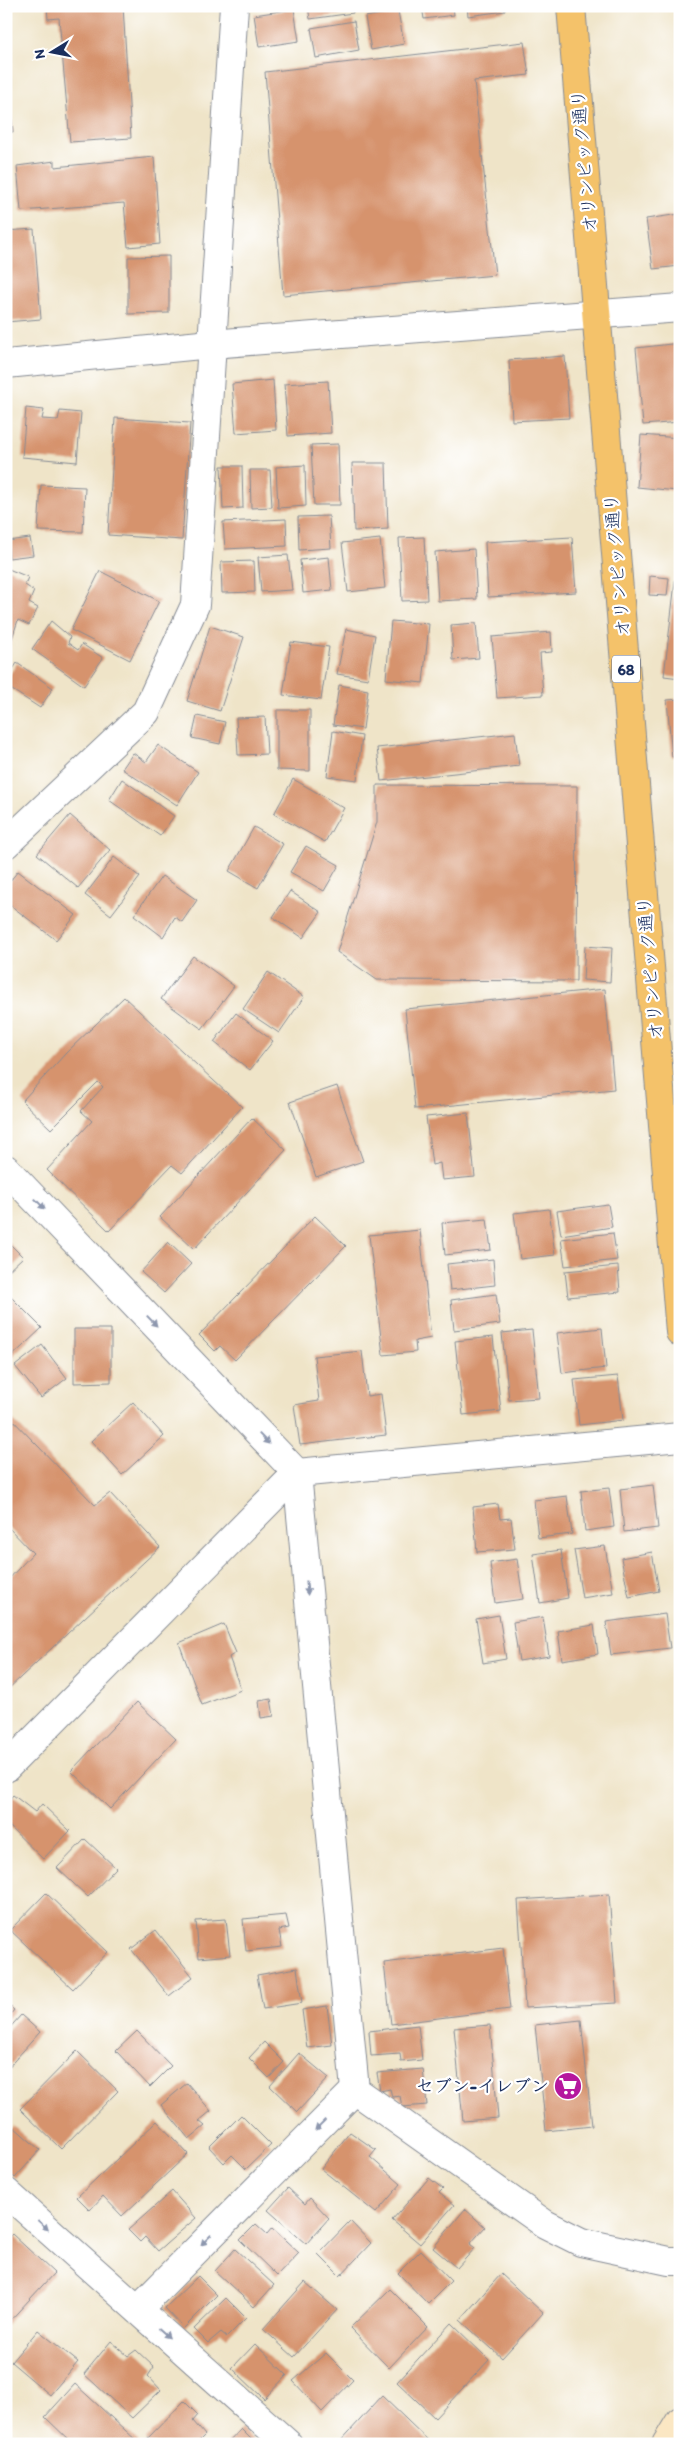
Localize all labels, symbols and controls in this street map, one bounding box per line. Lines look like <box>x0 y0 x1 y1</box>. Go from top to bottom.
north arrow <box>28 28 78 78</box>
text: N <box>30 48 49 60</box>
street label: オリンピック通り <box>567 88 601 234</box>
street label: オリンピック通り <box>600 492 634 638</box>
road number: 68 <box>612 656 640 682</box>
street label: オリンピック通り <box>633 895 667 1041</box>
one-way arrow <box>34 1198 46 1210</box>
one-way arrow <box>146 1315 158 1327</box>
one-way arrow <box>258 1433 270 1445</box>
one-way arrow <box>304 1580 312 1596</box>
supermarket icon: セブン-イレブン <box>553 2071 583 2101</box>
place label: セブン-イレブン <box>416 2075 549 2097</box>
one-way arrow <box>315 2119 327 2131</box>
one-way arrow <box>36 2219 48 2231</box>
one-way arrow <box>200 2234 212 2246</box>
one-way arrow <box>157 2327 169 2339</box>

